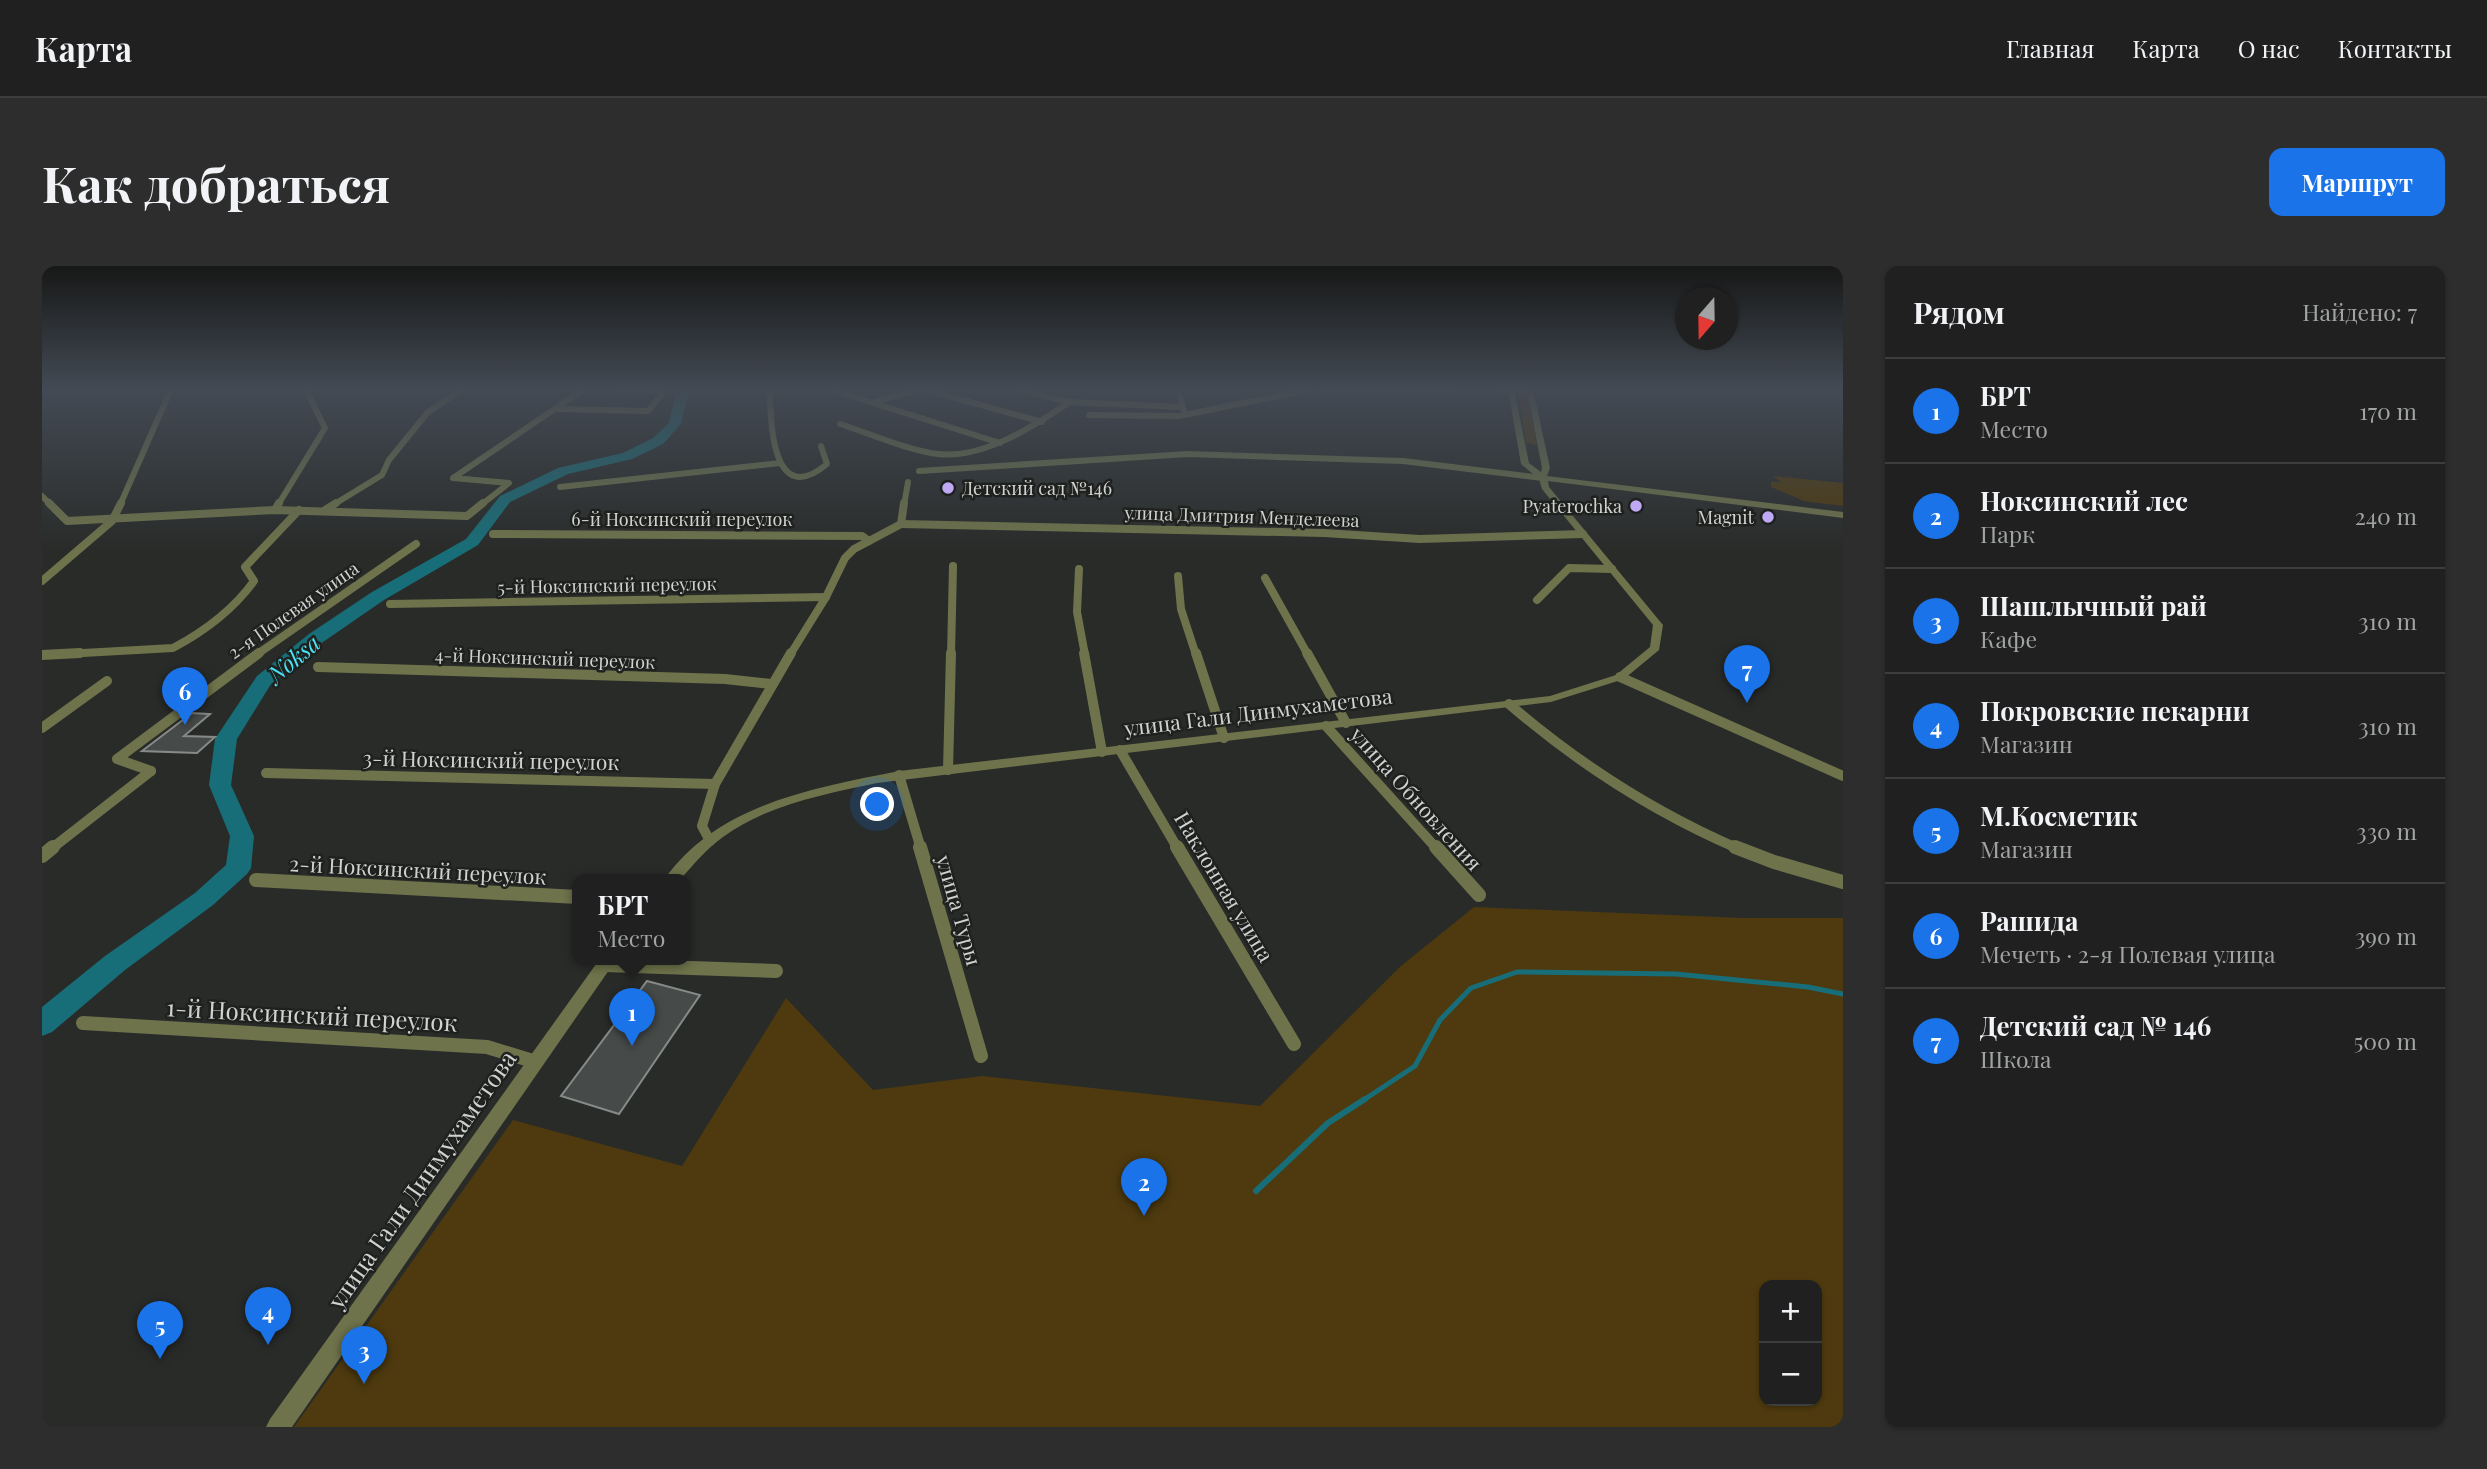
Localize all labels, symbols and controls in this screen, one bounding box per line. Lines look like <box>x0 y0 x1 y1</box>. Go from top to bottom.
text: Карта <box>35 26 132 70</box>
text: Главная <box>2006 32 2094 64</box>
text: Карта <box>2132 32 2200 64</box>
text: О нас <box>2238 32 2300 64</box>
text: Контакты <box>2338 32 2452 64</box>
button: Маршрут <box>2269 148 2445 216</box>
text: Как добраться <box>42 150 390 215</box>
north arrow <box>1675 287 1738 350</box>
text: Рядом <box>1913 292 2005 332</box>
text: Найдено: 7 <box>2302 296 2417 327</box>
text: БРТ <box>1980 378 2031 413</box>
text: 1 <box>1932 395 1940 426</box>
text: 170 m <box>2359 395 2417 426</box>
text: Место <box>1980 413 2048 444</box>
place label: Детский сад №146 <box>962 476 1112 500</box>
marker: Детский сад №146 <box>940 480 956 496</box>
text: Ноксинский лес <box>1980 483 2188 518</box>
place label: Pyaterochka <box>1523 494 1622 518</box>
marker: Pyaterochka <box>1628 498 1644 514</box>
street label: улица Дмитрия Менделеева <box>1123 500 1360 532</box>
text: 2 <box>1930 500 1942 531</box>
text: 240 m <box>2355 500 2417 531</box>
place label: Magnit <box>1698 505 1755 529</box>
street label: 6-й Ноксинский переулок <box>571 507 793 531</box>
marker: Magnit <box>1760 509 1776 525</box>
text: Парк <box>1980 518 2035 549</box>
street label: 2-я Полевая улица <box>223 556 363 664</box>
street label: 5-й Ноксинский переулок <box>497 571 717 599</box>
text: Шашлычный рай <box>1980 588 2207 623</box>
text: 3 <box>1930 605 1942 636</box>
text: 310 m <box>2358 605 2417 636</box>
text: Кафе <box>1980 623 2037 654</box>
water label: Noksa <box>258 627 326 691</box>
street label: 4-й Ноксинский переулок <box>434 642 656 674</box>
pin: 7 <box>1724 645 1770 703</box>
pin: 6 <box>162 667 208 725</box>
street label: улица Гали Динмухаметова <box>1121 681 1394 741</box>
text: Покровские пекарни <box>1980 693 2250 728</box>
text: 4 <box>1930 710 1942 741</box>
text: 310 m <box>2358 710 2417 741</box>
street label: улица Обновления <box>1344 719 1489 876</box>
text: Магазин <box>1980 728 2073 759</box>
street label: 3-й Ноксинский переулок <box>362 743 620 775</box>
your location <box>860 787 894 821</box>
text: М.Косметик <box>1980 798 2138 833</box>
street label: Наклонная улица <box>1169 806 1281 967</box>
text: 5 <box>1931 815 1941 846</box>
text: 330 m <box>2356 815 2417 846</box>
text: Магазин <box>1980 833 2073 864</box>
street label: 2-й Ноксинский переулок <box>289 848 547 890</box>
street label: улица Туры <box>931 851 989 969</box>
popup <box>572 874 691 965</box>
text: БРТ <box>598 887 649 922</box>
text: Рашида <box>1980 903 2078 938</box>
text: 6 <box>1930 920 1942 951</box>
text: 390 m <box>2355 920 2417 951</box>
text: Место <box>598 922 665 953</box>
text: Мечеть · 2-я Полевая улица <box>1980 938 2275 969</box>
pin: 1 <box>609 988 655 1046</box>
street label: 1-й Ноксинский переулок <box>166 990 458 1038</box>
text: Детский сад № 146 <box>1980 1008 2211 1043</box>
text: 7 <box>1931 1025 1941 1056</box>
text: 500 m <box>2354 1025 2417 1056</box>
street label: улица Гали Динмухаметова <box>319 1043 523 1315</box>
text: Школа <box>1980 1043 2051 1074</box>
pin: 2 <box>1121 1158 1167 1216</box>
map controls <box>1759 1280 1822 1406</box>
button: + <box>1759 1280 1822 1343</box>
pin: 4 <box>245 1287 291 1345</box>
pin: 5 <box>137 1301 183 1359</box>
pin: 3 <box>341 1326 387 1384</box>
button: − <box>1759 1343 1822 1406</box>

